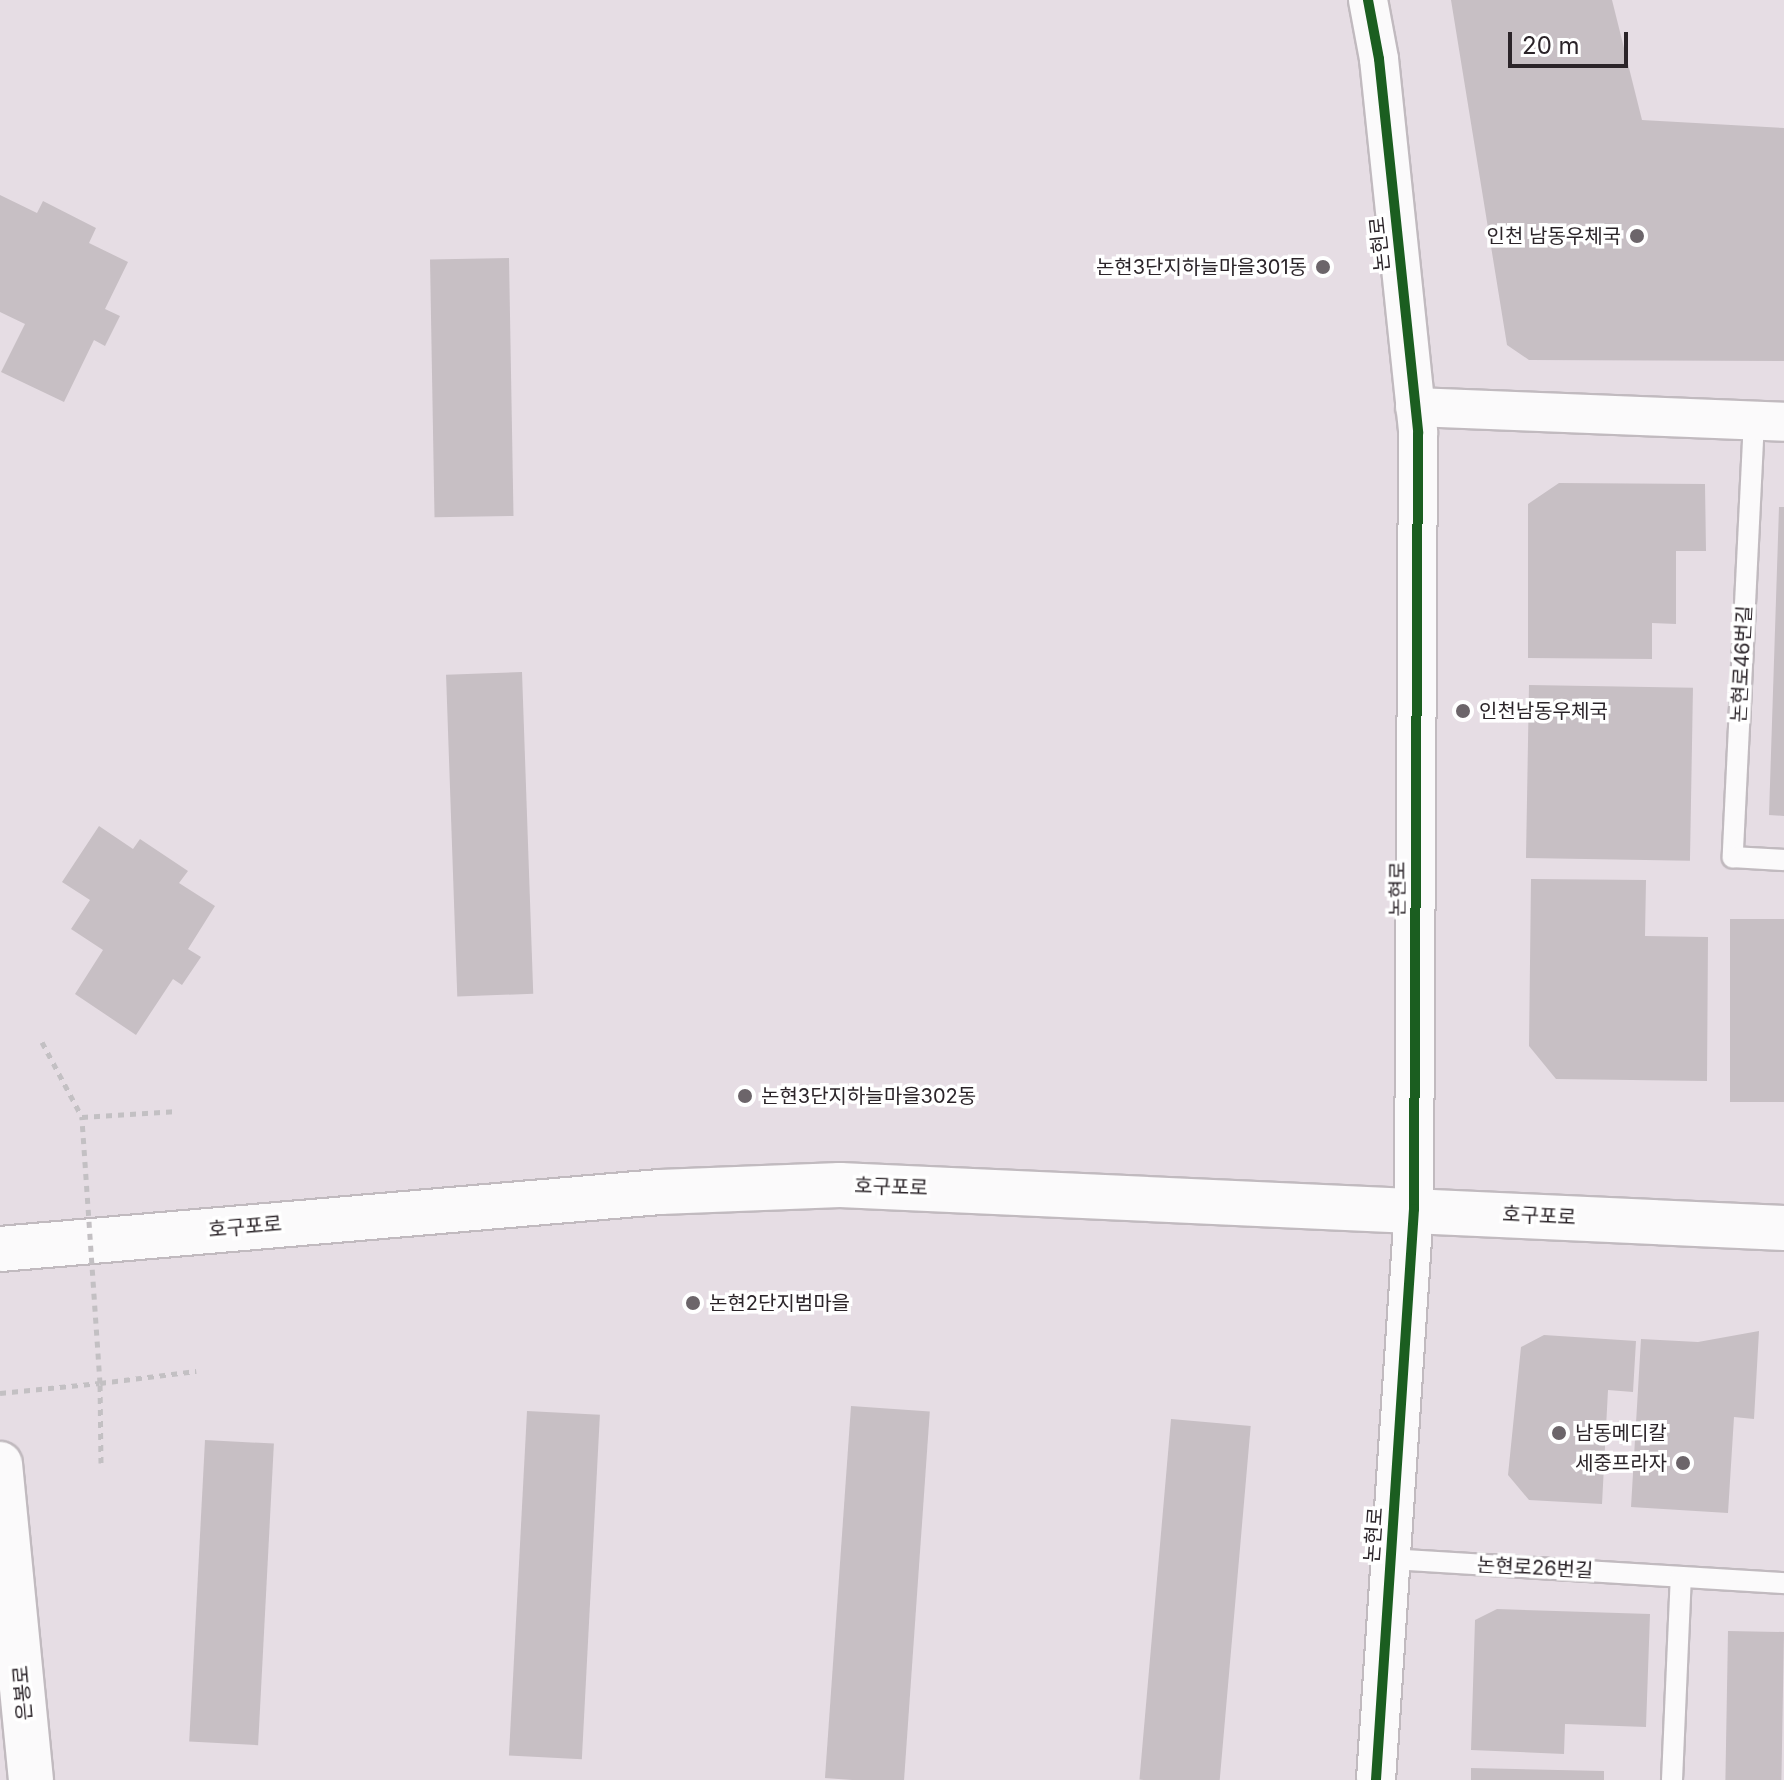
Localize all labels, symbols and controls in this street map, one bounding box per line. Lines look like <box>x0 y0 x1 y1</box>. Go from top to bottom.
scale bar <box>1512 16 1632 66</box>
text: 20 m <box>1522 31 1580 60</box>
street label: 논현로 <box>1365 215 1395 273</box>
place label: 인천 남동우체국 <box>1487 224 1621 248</box>
marker: 인천 남동우체국 <box>1628 227 1646 245</box>
place label: 논현3단지하늘마을301동 <box>1096 255 1307 279</box>
marker: 논현3단지하늘마을301동 <box>1314 258 1332 276</box>
street label: 논현로46번길 <box>1727 605 1757 723</box>
place label: 인천남동우체국 <box>1479 699 1608 723</box>
marker: 인천남동우체국 <box>1454 702 1472 720</box>
street label: 논현로 <box>1386 861 1410 917</box>
place label: 논현3단지하늘마을302동 <box>761 1084 976 1108</box>
marker: 논현3단지하늘마을302동 <box>736 1087 754 1105</box>
street label: 호구포로 <box>854 1174 928 1200</box>
street label: 호구포로 <box>1502 1202 1576 1230</box>
street label: 호구포로 <box>207 1212 283 1242</box>
place label: 논현2단지범마을 <box>709 1291 850 1315</box>
marker: 논현2단지범마을 <box>684 1294 702 1312</box>
place label: 남동메디칼 <box>1575 1421 1667 1445</box>
marker: 남동메디칼 <box>1550 1424 1568 1442</box>
place label: 세중프라자 <box>1575 1451 1667 1475</box>
marker: 세중프라자 <box>1674 1454 1692 1472</box>
street label: 논현로 <box>1360 1507 1388 1563</box>
street label: 논현로26번길 <box>1476 1553 1594 1583</box>
street label: 은봉로 <box>9 1664 37 1722</box>

